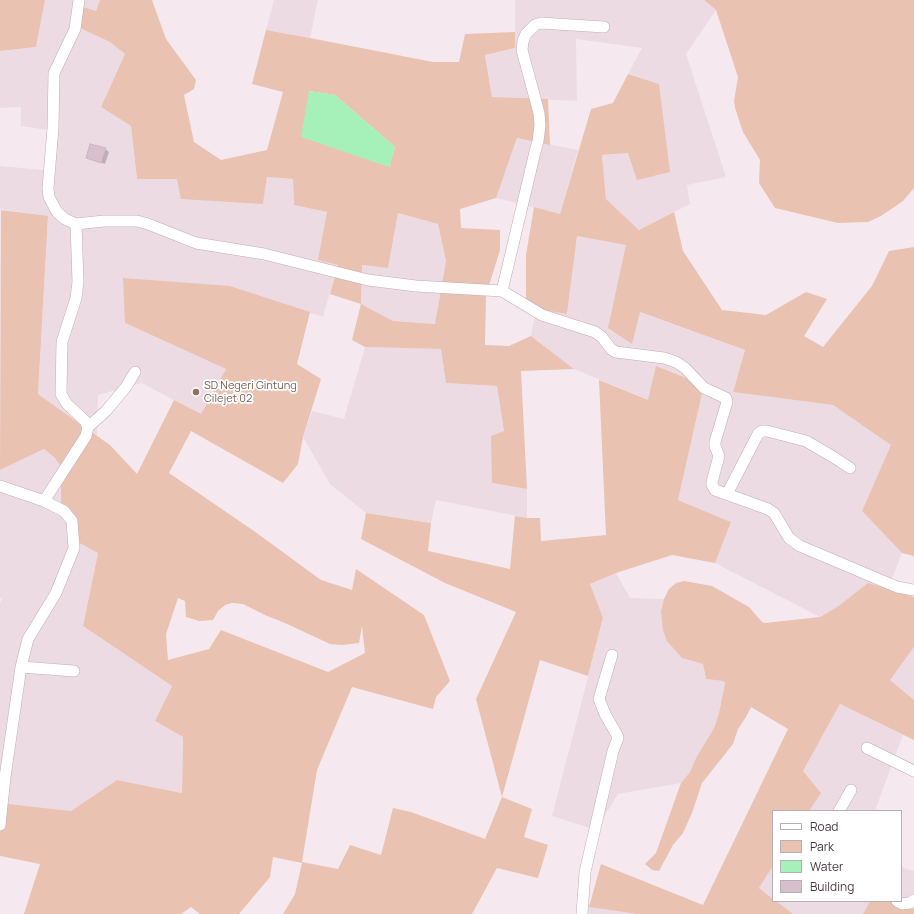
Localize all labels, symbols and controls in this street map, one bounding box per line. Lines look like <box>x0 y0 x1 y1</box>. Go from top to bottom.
place label: SD Negeri Gintung Cilejet 02 <box>204 379 297 405</box>
marker: SD Negeri Gintung Cilejet 02 <box>191 387 201 397</box>
legend <box>772 810 902 902</box>
text: Road <box>810 818 838 835</box>
text: Park <box>810 838 834 855</box>
text: Water <box>810 858 843 875</box>
text: Building <box>810 878 854 895</box>

